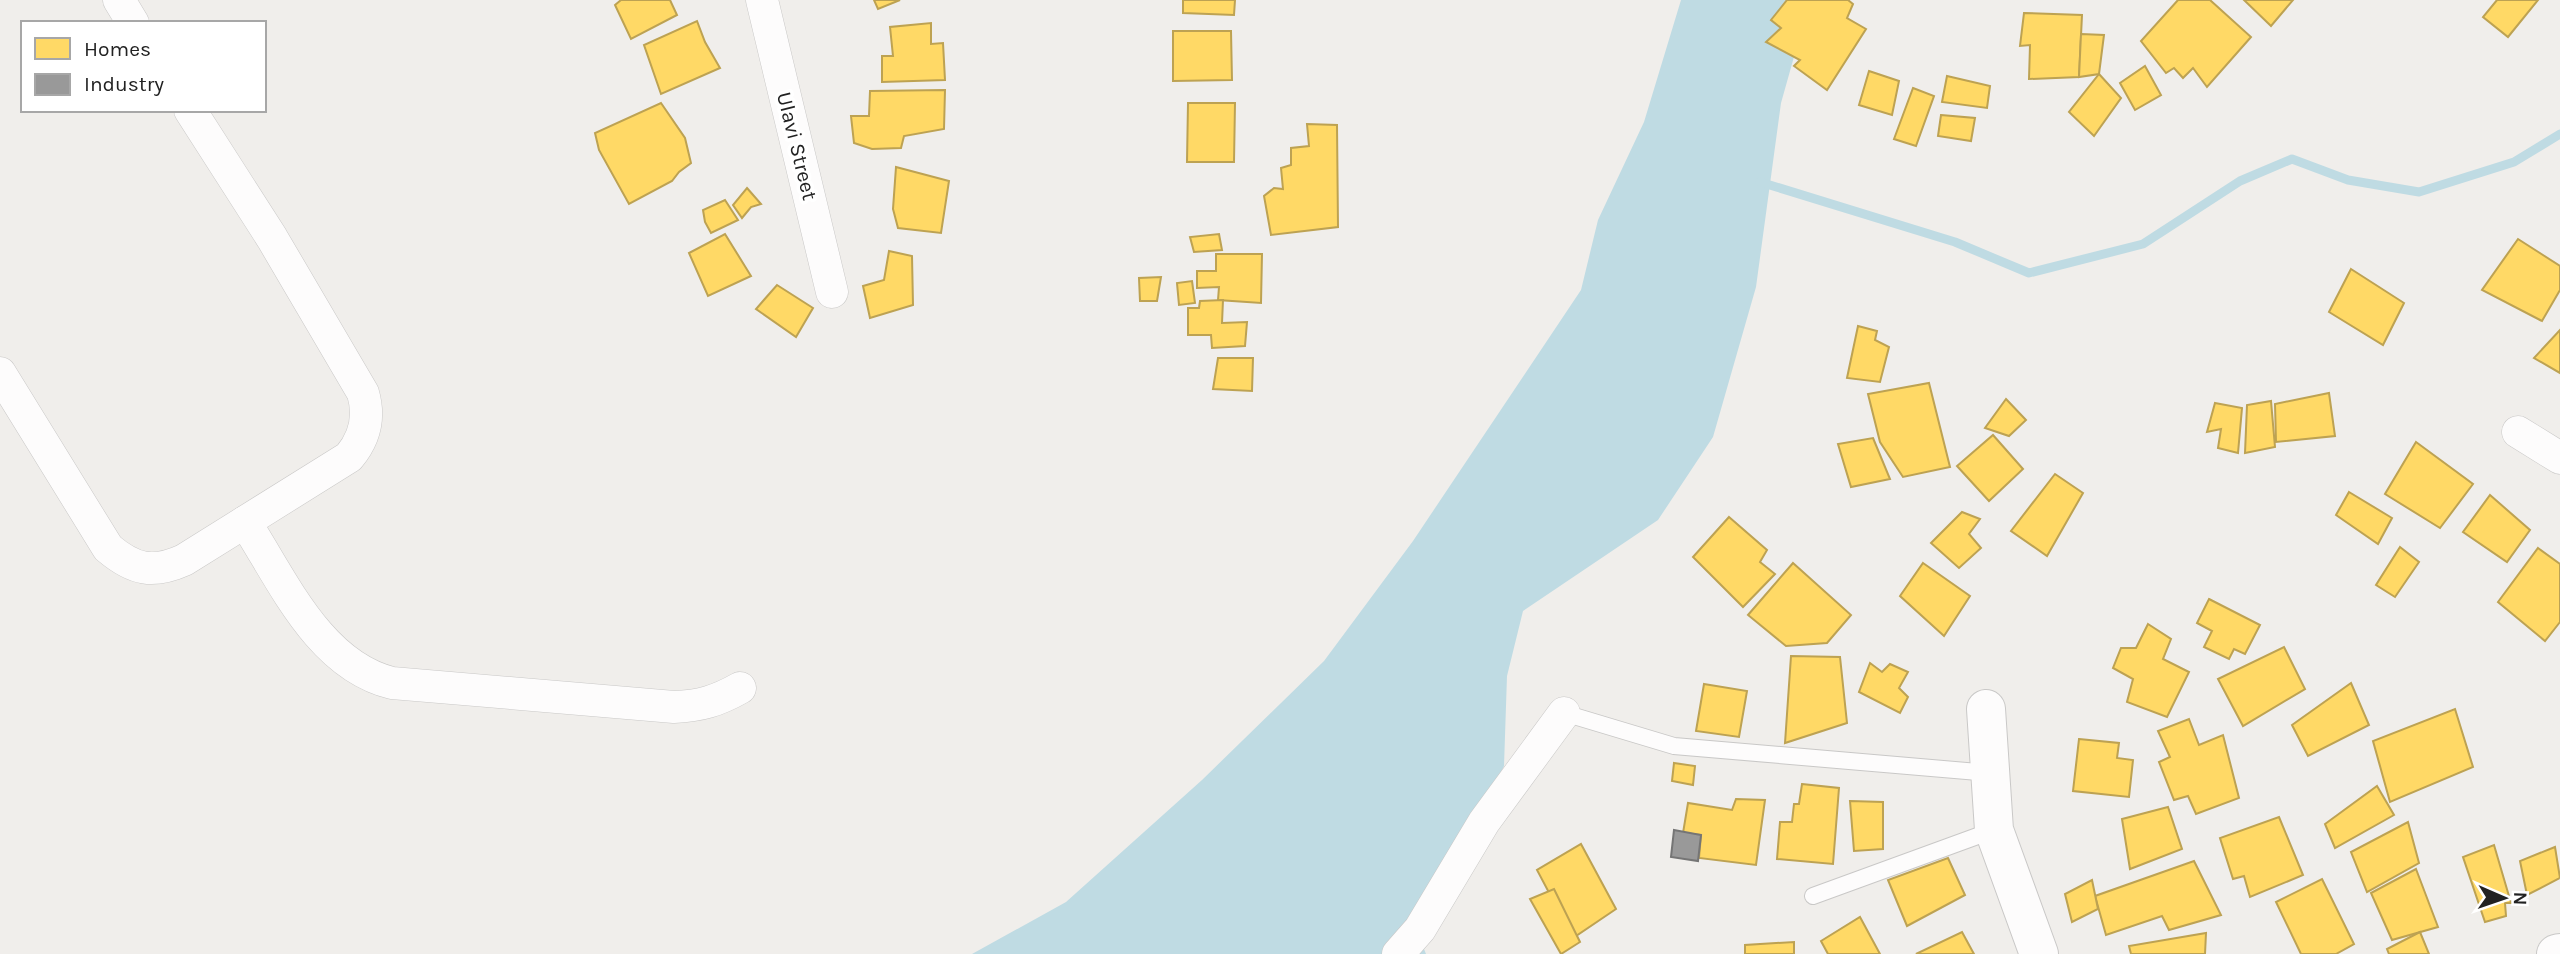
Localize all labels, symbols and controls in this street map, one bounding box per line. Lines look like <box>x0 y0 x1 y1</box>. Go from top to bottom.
legend <box>21 21 266 112</box>
text: Homes <box>84 37 151 61</box>
text: Industry <box>84 72 164 96</box>
street label: Ulavi Street <box>772 89 822 203</box>
north arrow <box>2469 863 2539 933</box>
text: N <box>2509 891 2531 906</box>

